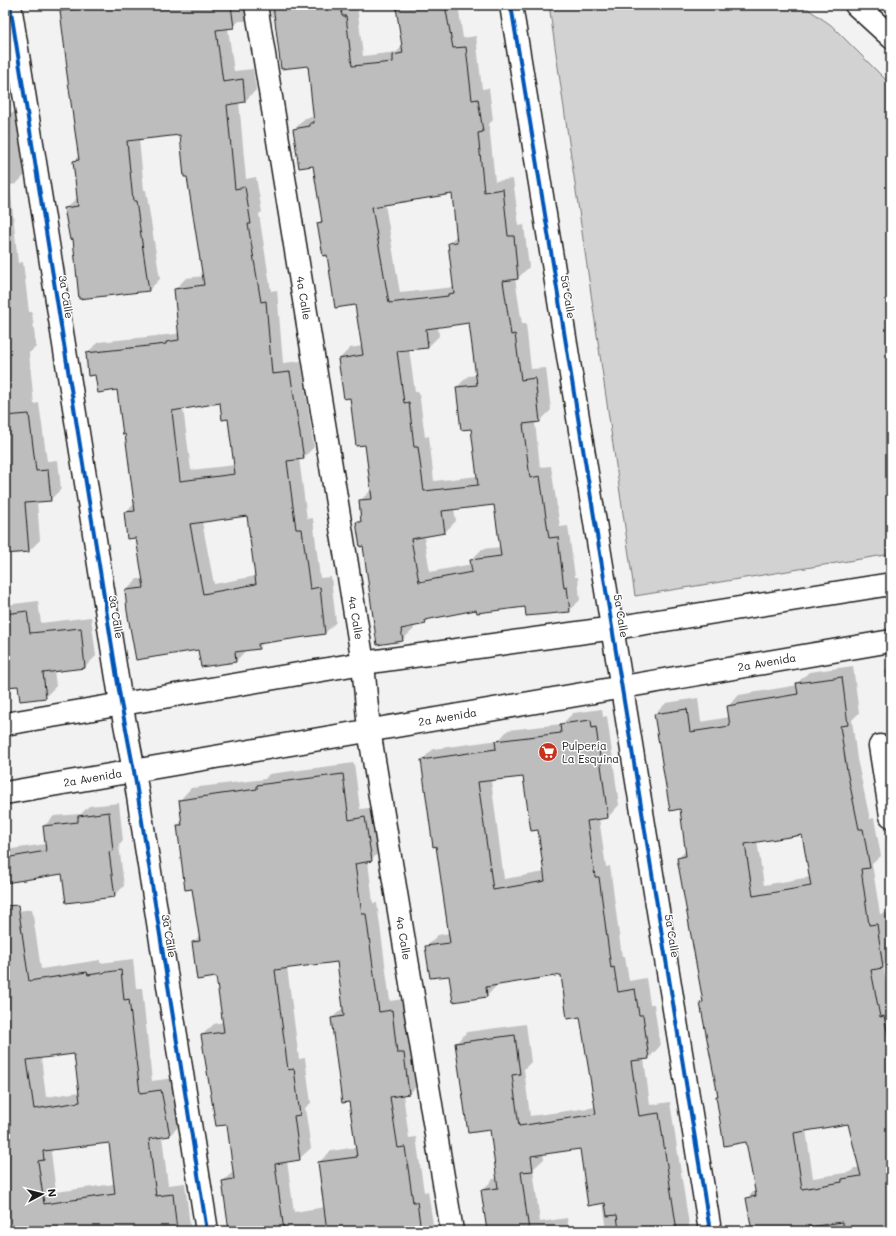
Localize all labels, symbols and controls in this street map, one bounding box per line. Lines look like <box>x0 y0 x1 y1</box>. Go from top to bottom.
street label: 3a Calle <box>56 274 77 320</box>
street label: 5a Calle <box>558 274 579 320</box>
street label: 4a Calle <box>293 275 315 321</box>
street label: 5a Calle <box>611 593 632 639</box>
street label: 3a Calle <box>106 594 127 640</box>
street label: 4a Calle <box>345 595 367 641</box>
street label: 2a Avenida <box>736 649 797 674</box>
street label: 2a Avenida <box>417 704 478 729</box>
place label: Pulpería La Esquina <box>562 738 619 766</box>
supermarket icon: Pulpería La Esquina <box>537 741 559 763</box>
street label: 2a Avenida <box>62 765 123 790</box>
street label: 3a Calle <box>159 913 180 959</box>
street label: 5a Calle <box>662 913 683 959</box>
street label: 4a Calle <box>393 915 415 961</box>
north arrow <box>22 1174 62 1214</box>
text: N <box>44 1188 60 1198</box>

